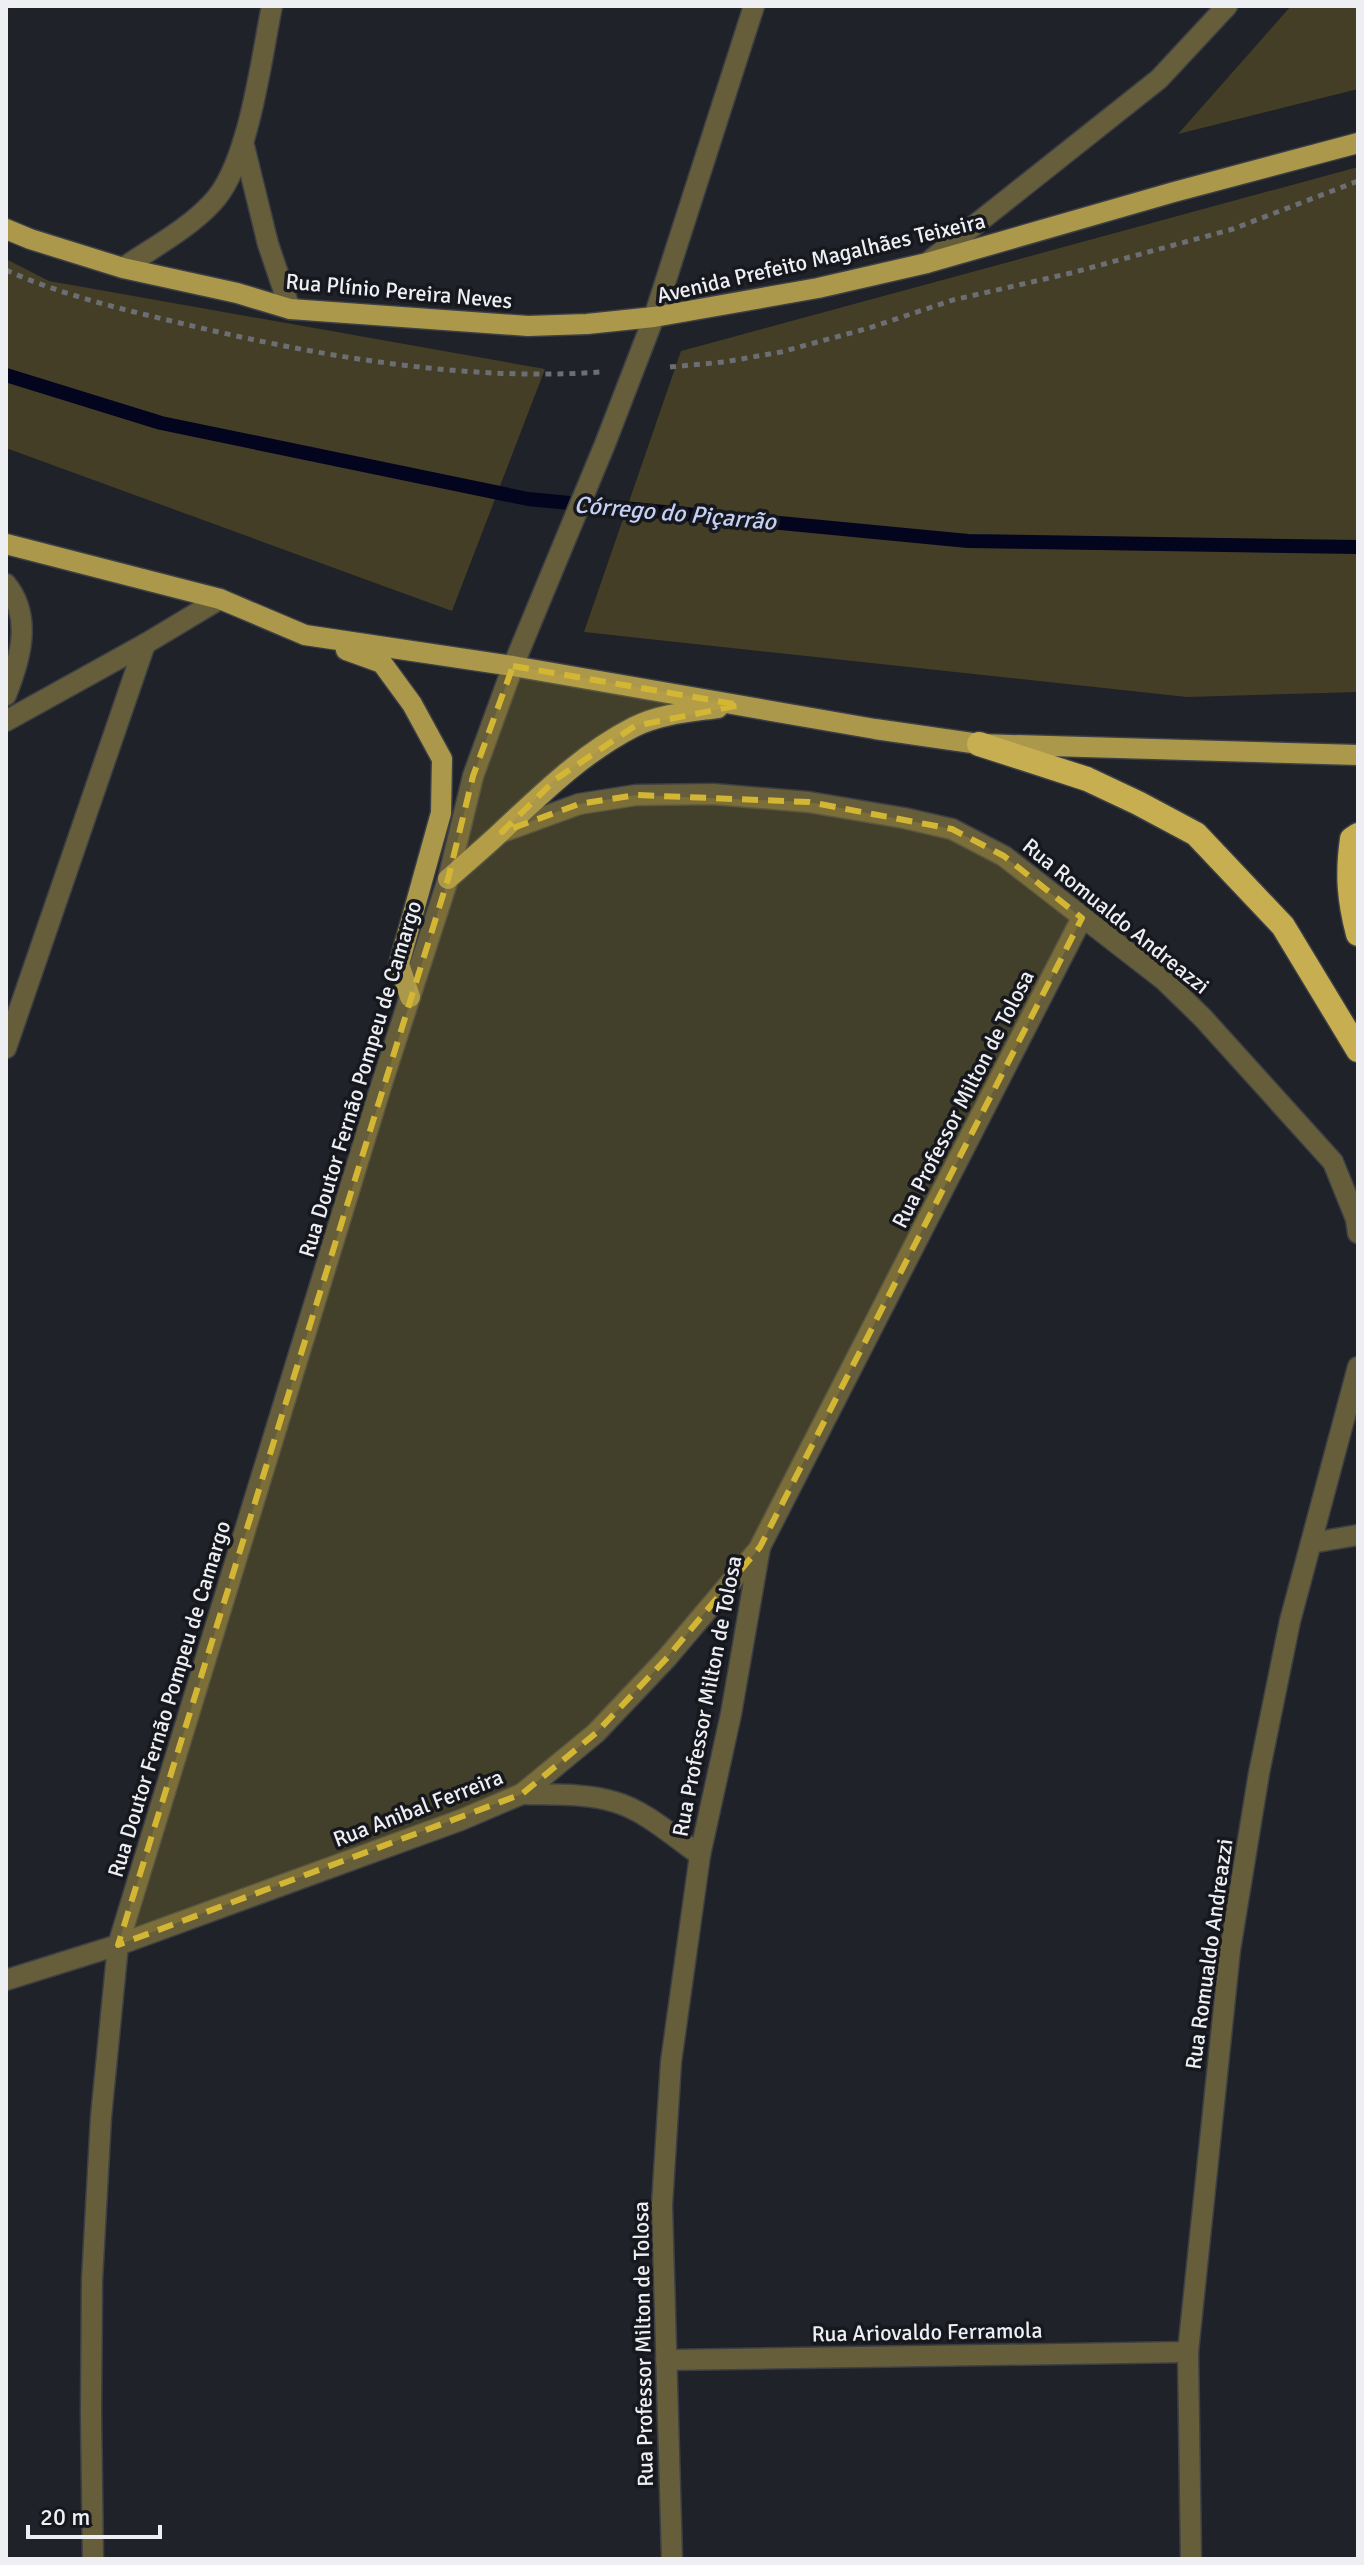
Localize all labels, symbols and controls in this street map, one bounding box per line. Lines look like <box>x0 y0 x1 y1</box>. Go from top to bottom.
street label: Avenida Prefeito Magalhães Teixeira <box>654 207 988 309</box>
street label: Rua Plínio Pereira Neves <box>285 268 513 314</box>
water label: Córrego do Piçarrão <box>573 489 779 537</box>
street label: Rua Romualdo Andreazzi <box>1017 832 1215 1000</box>
street label: Rua Doutor Fernão Pompeu de Camargo <box>293 897 427 1261</box>
street label: Rua Professor Milton de Tolosa <box>886 966 1040 1232</box>
street label: Rua Doutor Fernão Pompeu de Camargo <box>102 1517 236 1881</box>
street label: Rua Professor Milton de Tolosa <box>666 1553 748 1839</box>
street label: Rua Anibal Ferreira <box>329 1763 507 1853</box>
street label: Rua Romualdo Andreazzi <box>1179 1837 1239 2071</box>
street label: Rua Professor Milton de Tolosa <box>627 2201 659 2487</box>
street label: Rua Ariovaldo Ferramola <box>811 2316 1043 2348</box>
scale bar <box>28 2489 160 2539</box>
text: 20 m <box>40 2502 90 2532</box>

